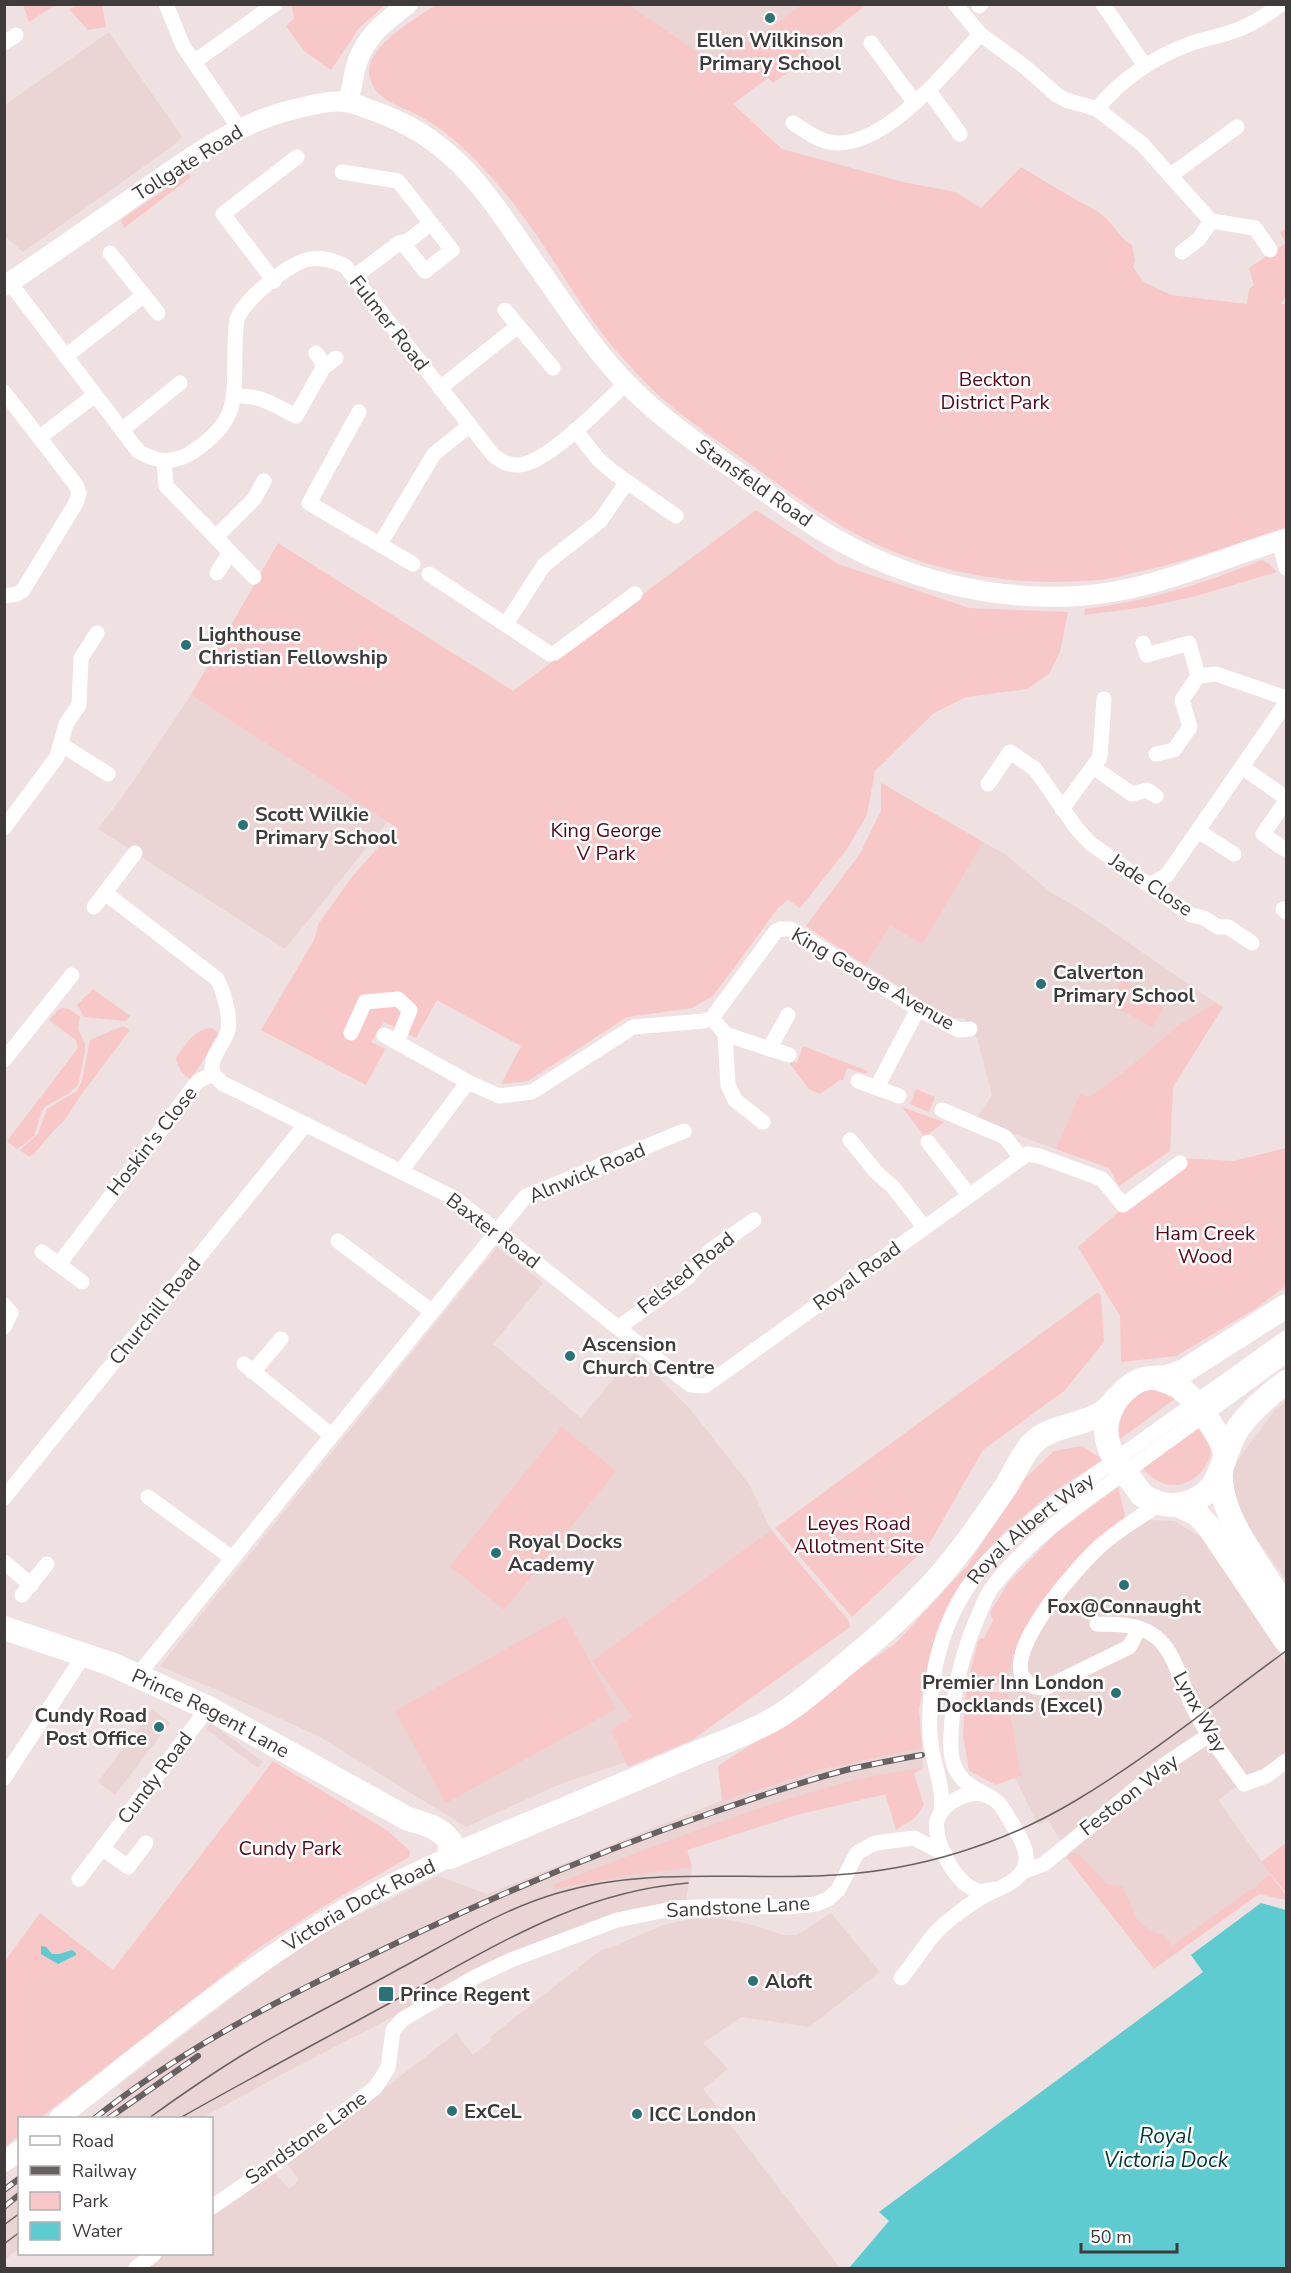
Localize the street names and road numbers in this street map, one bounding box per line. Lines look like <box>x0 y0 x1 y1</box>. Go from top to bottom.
street label: Tollgate Road <box>128 118 248 208</box>
street label: Fulmer Road <box>343 270 435 376</box>
street label: Stansfeld Road <box>690 433 818 533</box>
street label: Jade Close <box>1103 847 1198 923</box>
street label: King George Avenue <box>786 921 960 1037</box>
street label: Hoskin's Close <box>101 1081 203 1201</box>
street label: Alnwick Road <box>525 1136 649 1210</box>
street label: Baxter Road <box>441 1187 545 1275</box>
street label: Felsted Road <box>632 1226 740 1320</box>
street label: Royal Road <box>808 1235 906 1317</box>
street label: Churchill Road <box>103 1251 207 1371</box>
street label: Royal Albert Way <box>960 1466 1100 1590</box>
street label: Prince Regent Lane <box>128 1662 295 1764</box>
street label: Lynx Way <box>1167 1667 1234 1758</box>
street label: Cundy Road <box>111 1726 199 1830</box>
street label: Festoon Way <box>1074 1748 1184 1842</box>
street label: Victoria Dock Road <box>277 1852 440 1958</box>
street label: Sandstone Lane <box>665 1890 811 1924</box>
street label: Sandstone Lane <box>240 2085 372 2191</box>

